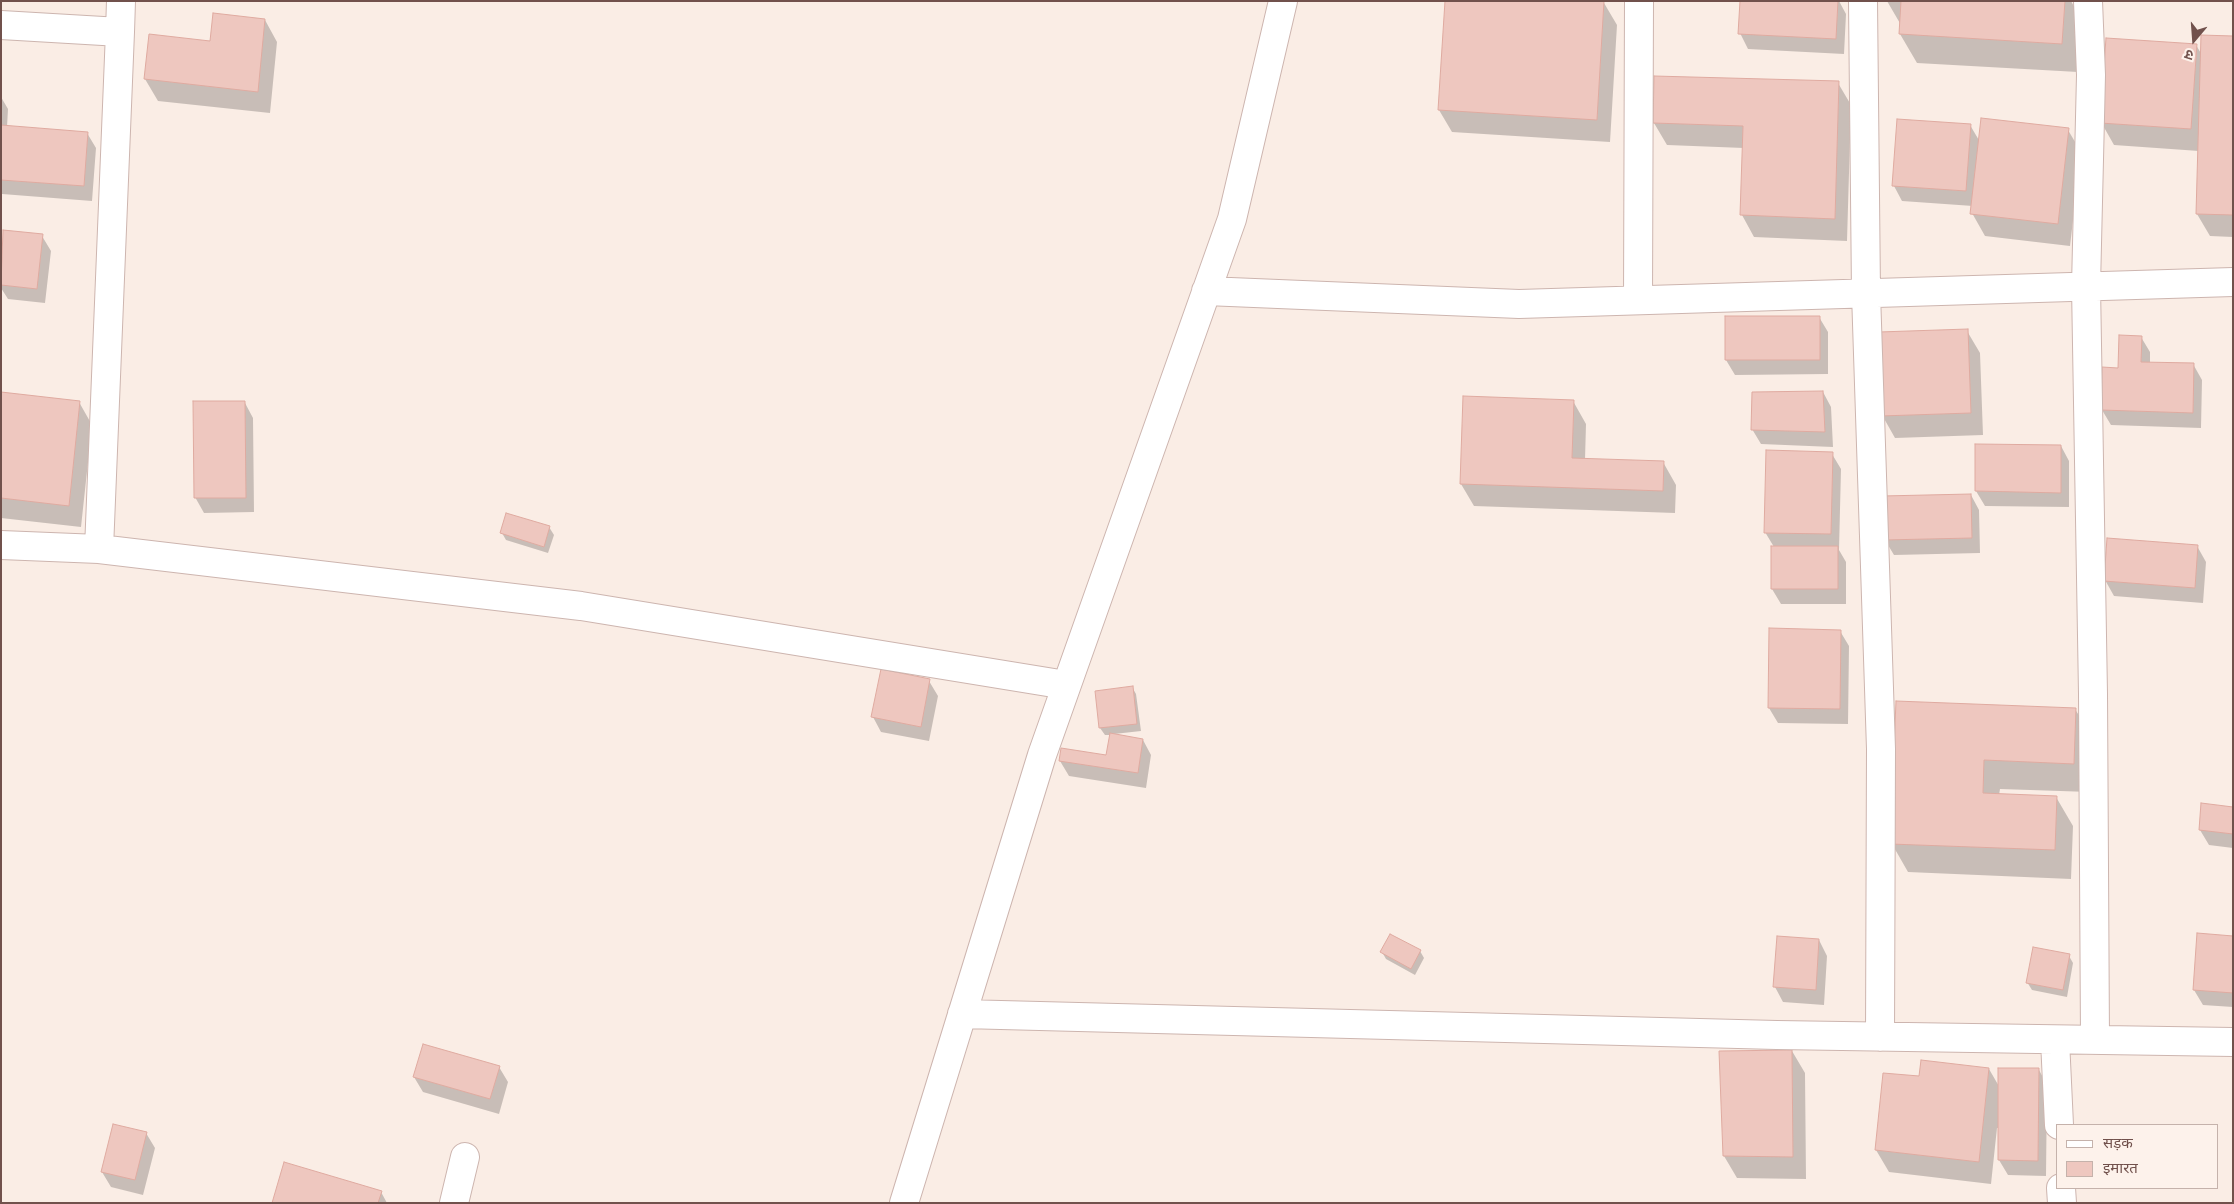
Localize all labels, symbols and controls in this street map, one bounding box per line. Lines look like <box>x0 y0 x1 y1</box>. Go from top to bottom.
north arrow <box>2169 15 2219 65</box>
text: उ <box>2183 45 2196 64</box>
legend <box>2056 1124 2219 1189</box>
text: सड़क <box>2103 1134 2133 1152</box>
text: इमारत <box>2103 1159 2138 1177</box>

